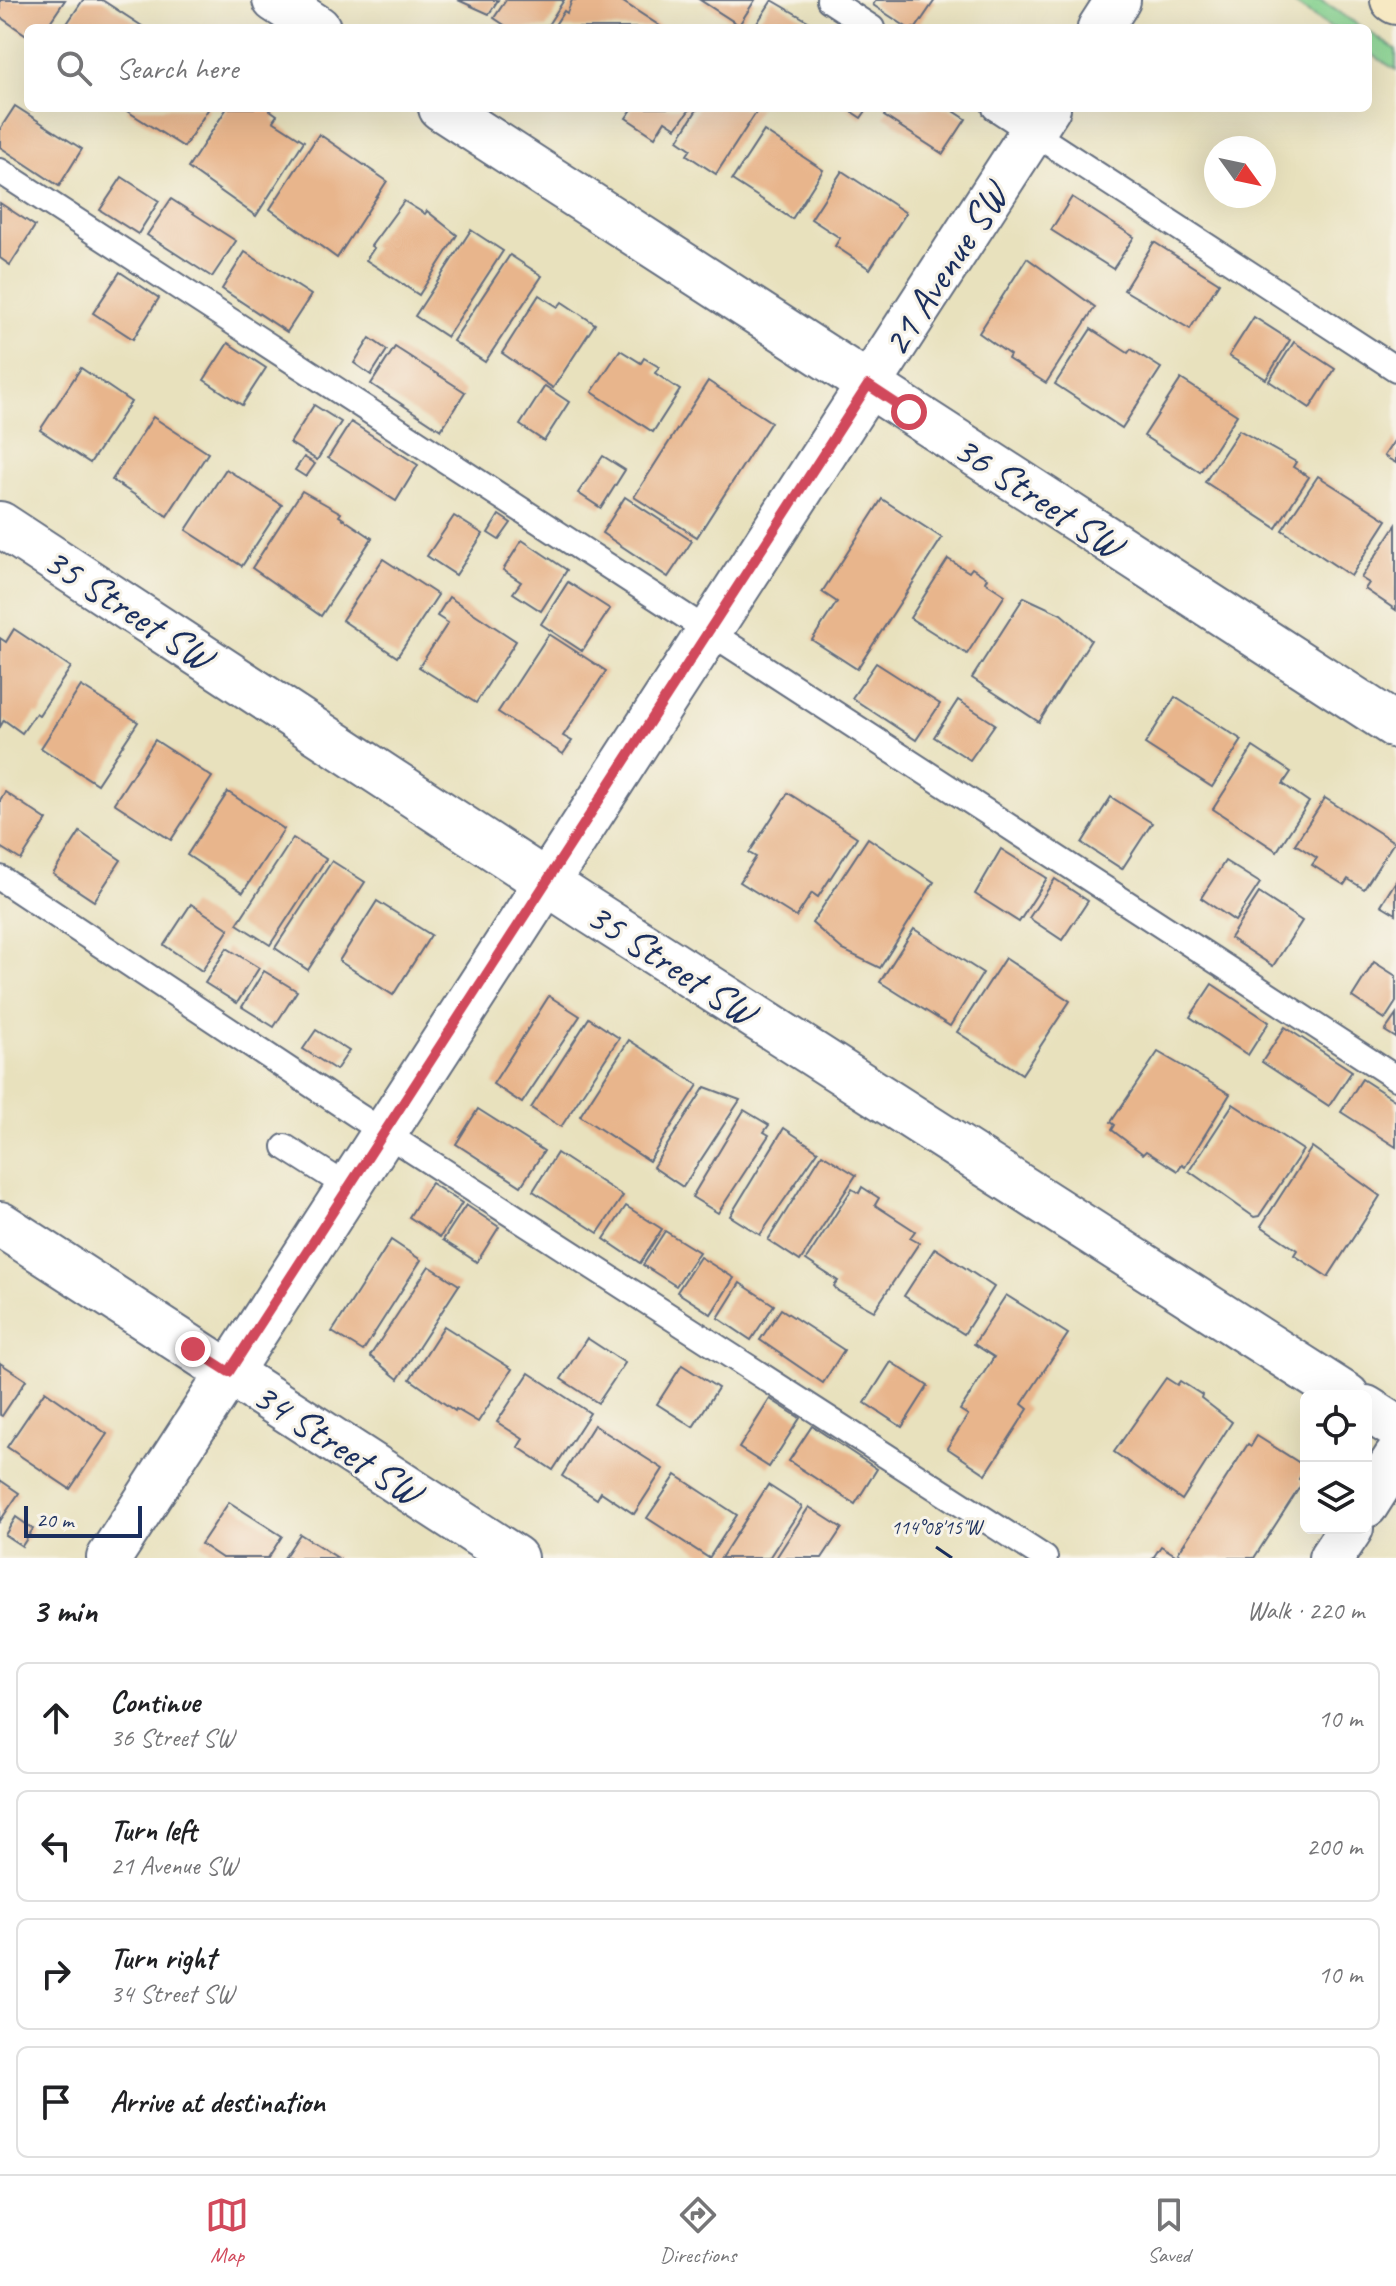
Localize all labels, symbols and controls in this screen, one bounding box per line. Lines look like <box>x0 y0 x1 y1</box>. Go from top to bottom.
search box <box>24 24 1372 112</box>
icon: search <box>52 46 96 90</box>
text: Search here <box>116 49 238 87</box>
north arrow <box>1204 136 1276 208</box>
street label: 21 Avenue SW <box>870 170 1022 365</box>
route start <box>891 394 927 430</box>
street label: 36 Street SW <box>945 424 1136 572</box>
street label: 35 Street SW <box>35 536 226 684</box>
street label: 35 Street SW <box>578 891 769 1039</box>
route end <box>175 1331 211 1367</box>
street label: 34 Street SW <box>244 1371 435 1519</box>
map controls <box>1300 1390 1372 1534</box>
button: locate <box>1300 1390 1372 1462</box>
button: layers <box>1300 1462 1372 1534</box>
scale bar <box>24 1502 142 1538</box>
text: 20 m <box>36 1506 73 1534</box>
text: 114°08'15"W <box>891 1515 985 1540</box>
text: 3 min <box>32 1589 97 1632</box>
text: Walk · 220 m <box>1247 1594 1364 1627</box>
text: Continue <box>110 1683 200 1721</box>
icon: ahead <box>34 1696 78 1740</box>
text: 10 m <box>1318 1702 1362 1735</box>
text: 36 Street SW <box>110 1721 235 1754</box>
text: Turn left <box>110 1811 197 1849</box>
icon: left <box>34 1824 78 1868</box>
text: 200 m <box>1306 1830 1362 1863</box>
text: 21 Avenue SW <box>110 1849 238 1882</box>
text: Turn right <box>110 1939 215 1977</box>
icon: right <box>34 1952 78 1996</box>
text: 10 m <box>1318 1958 1362 1991</box>
text: 34 Street SW <box>110 1977 235 2010</box>
icon: arrive <box>34 2080 78 2124</box>
text: Arrive at destination <box>110 2083 325 2121</box>
tab: Map <box>205 2193 249 2269</box>
tab: Directions <box>660 2193 736 2269</box>
tab: Saved <box>1147 2193 1191 2269</box>

